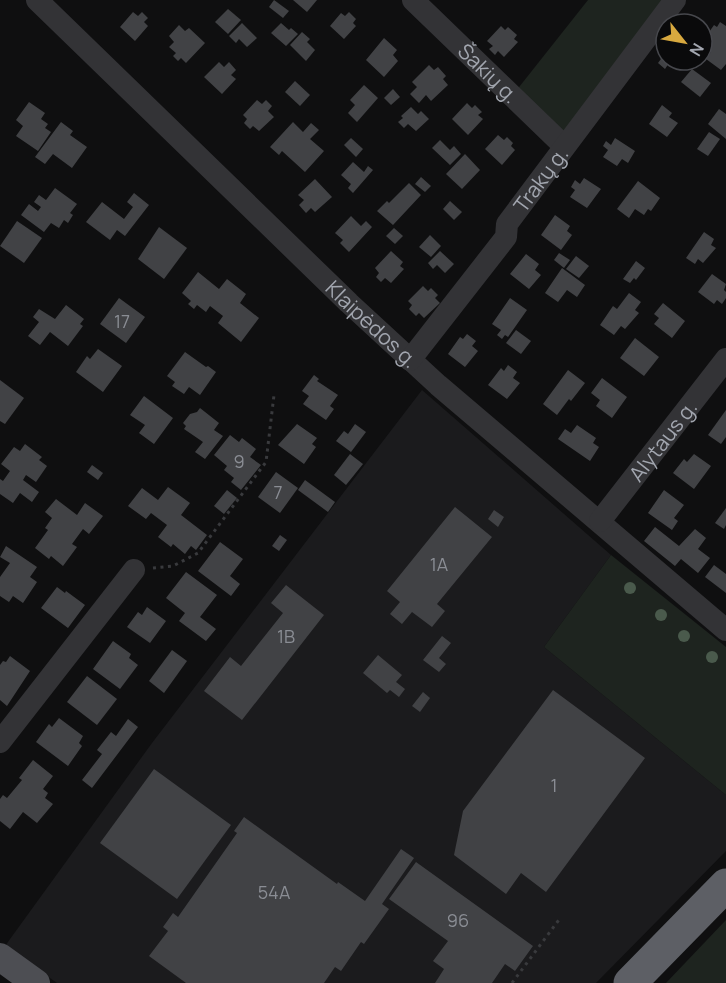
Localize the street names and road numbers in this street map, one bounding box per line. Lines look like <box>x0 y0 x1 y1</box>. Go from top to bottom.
street label: Šakių g. <box>452 37 525 109</box>
street label: Trakų g. <box>507 141 574 218</box>
street label: Klaipėdos g. <box>320 274 424 374</box>
street label: Alytaus g. <box>622 394 703 487</box>

